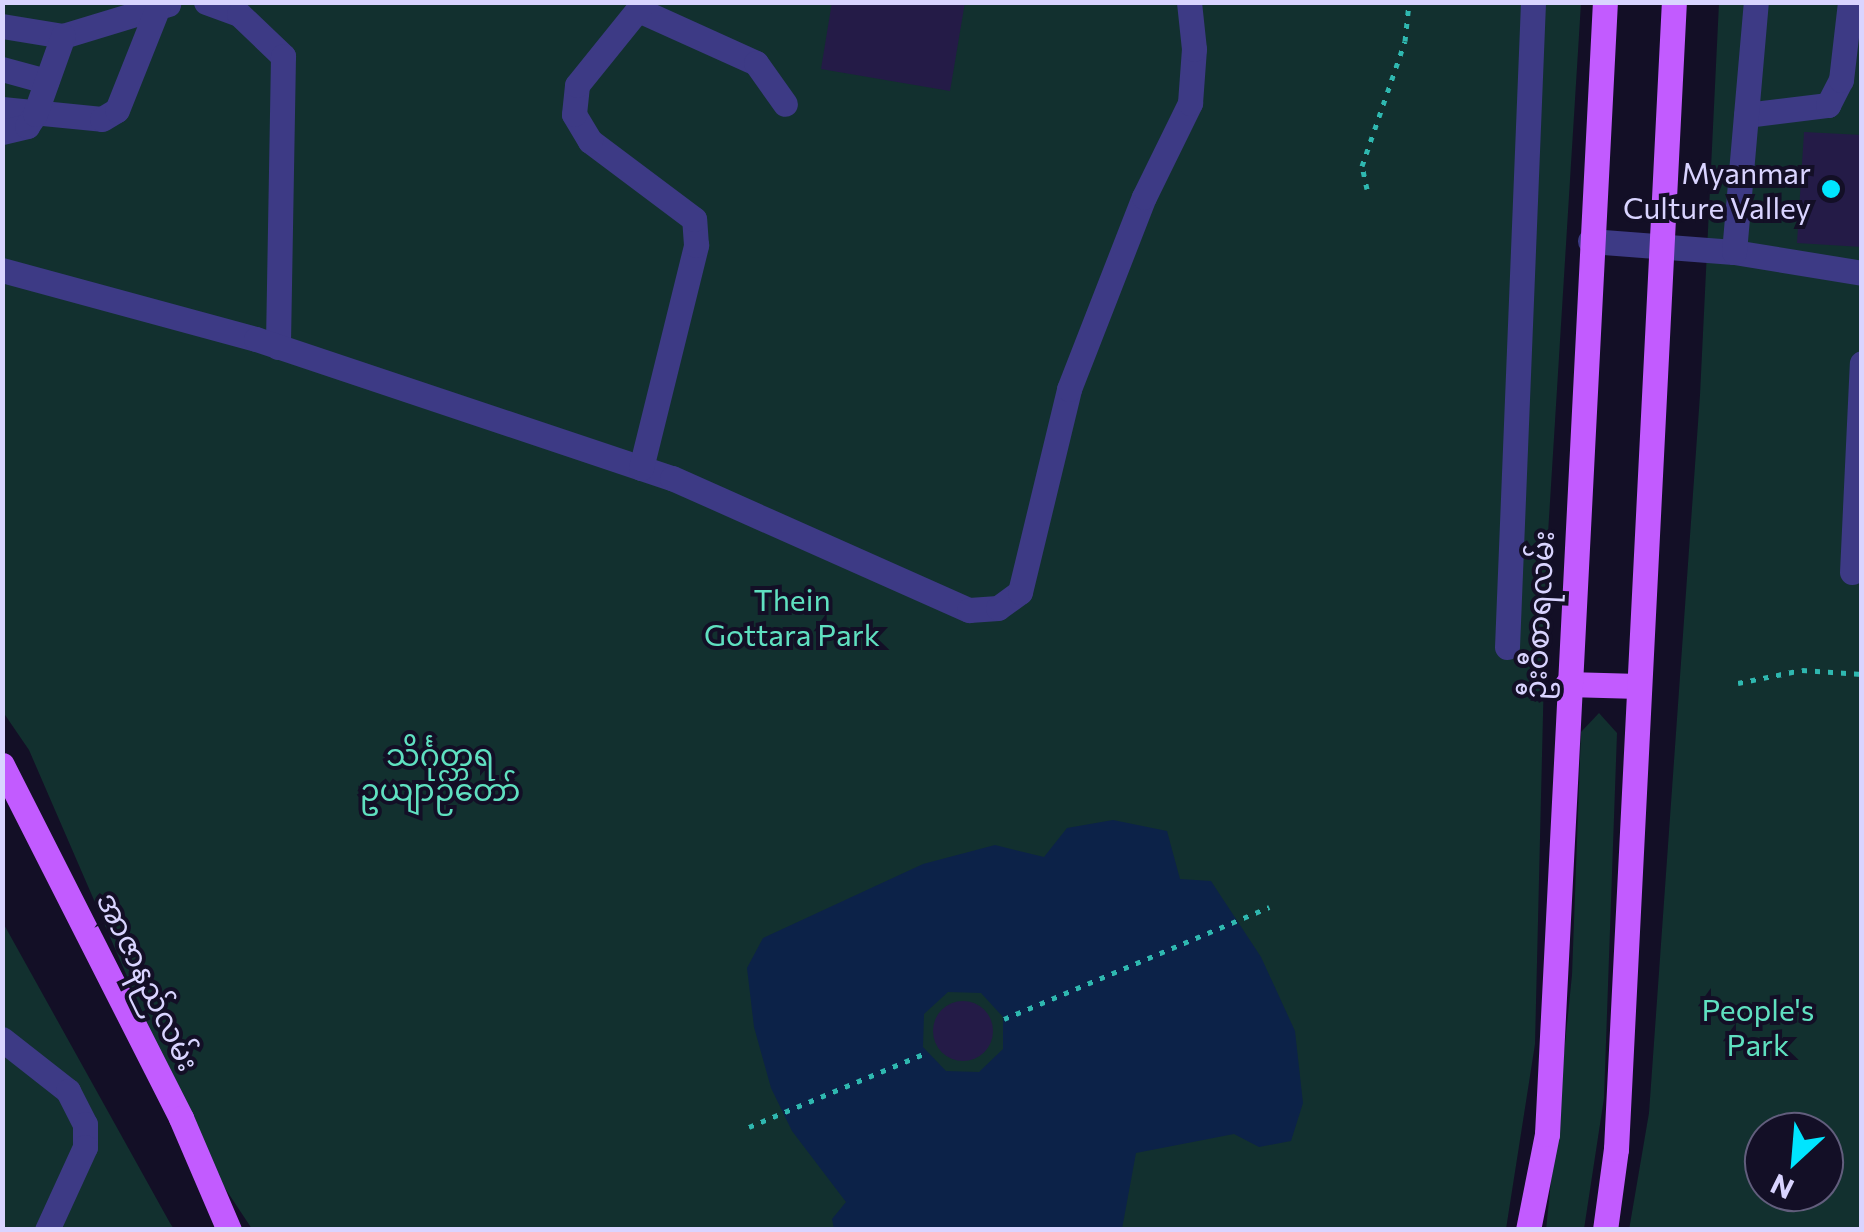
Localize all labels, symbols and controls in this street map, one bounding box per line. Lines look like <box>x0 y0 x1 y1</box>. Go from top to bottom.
place label: Myanmar Culture Valley <box>1623 154 1811 224</box>
marker: Myanmar Culture Valley <box>1820 178 1842 200</box>
street label: ဦးဝီစာရလမ်း <box>1516 529 1560 701</box>
park label: Thein Gottara Park <box>704 581 880 652</box>
park label: သိင်္ဂုတ္တရ ဥယျာဉ်တော် <box>360 736 520 806</box>
street label: အာဇာနည်လမ်း <box>90 886 208 1076</box>
park label: People's Park <box>1702 991 1814 1062</box>
north arrow <box>1744 1112 1844 1212</box>
text: N <box>1765 1167 1799 1207</box>

